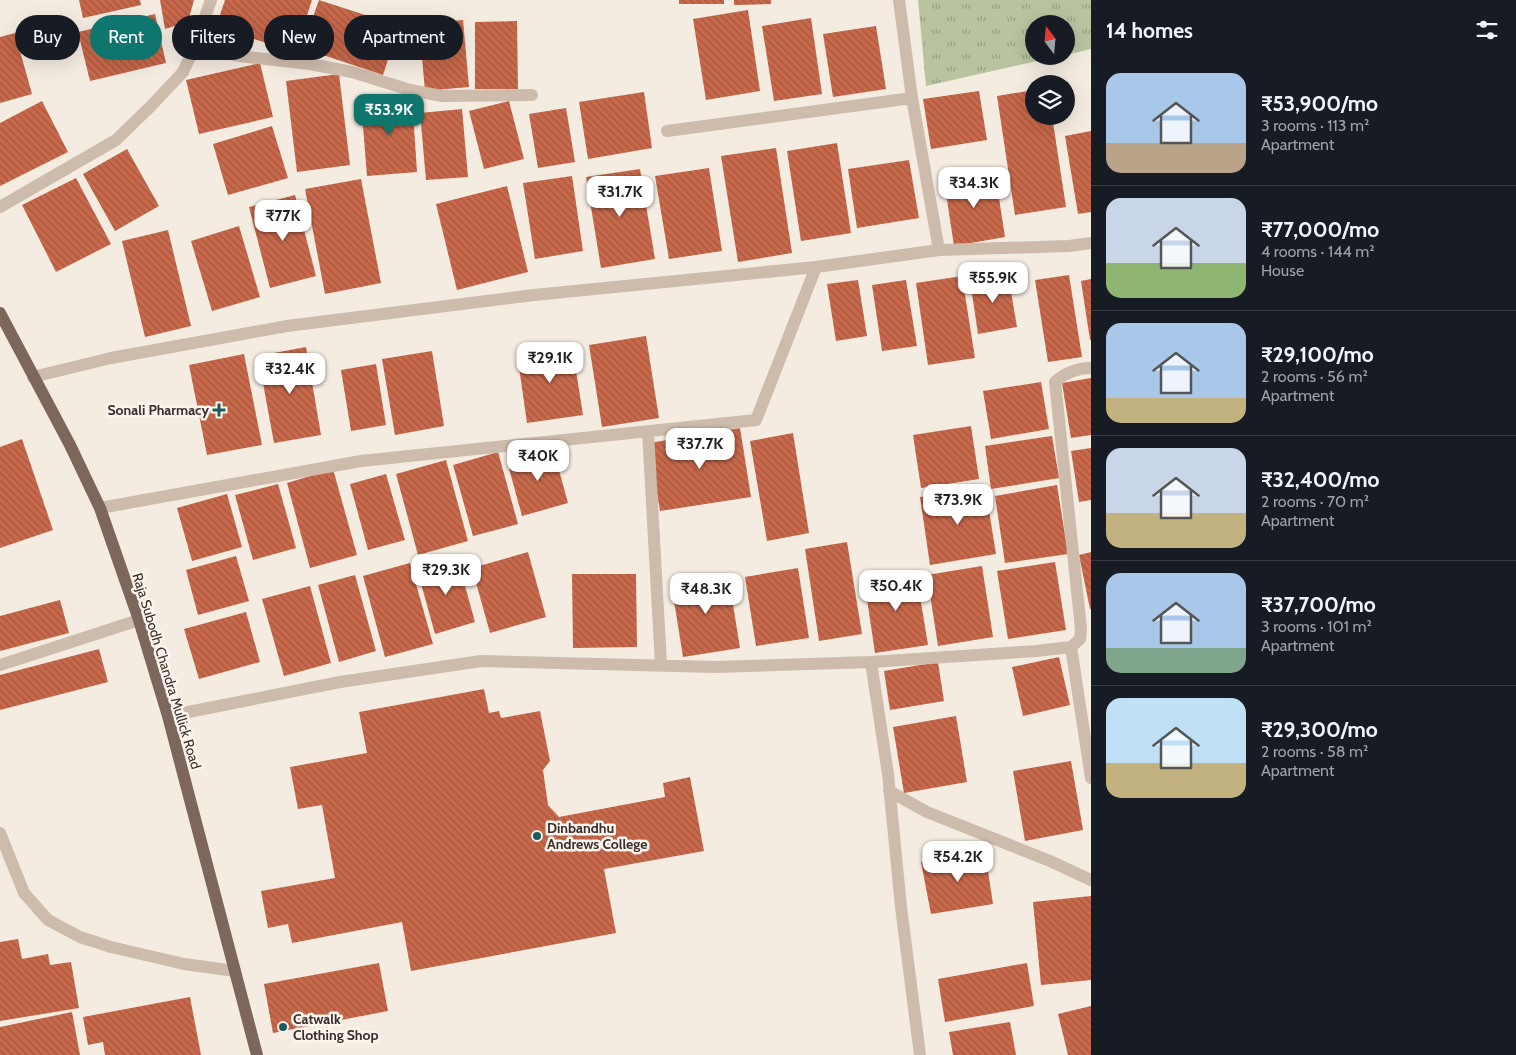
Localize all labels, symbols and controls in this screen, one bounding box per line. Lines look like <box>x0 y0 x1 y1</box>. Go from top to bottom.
chip: Buy <box>15 15 80 60</box>
chip: Rent <box>90 15 162 60</box>
chip: Filters <box>172 15 254 60</box>
chip: New <box>264 15 334 60</box>
chip: Apartment <box>344 15 463 60</box>
north arrow <box>1025 15 1075 65</box>
map controls <box>1025 15 1075 125</box>
icon: filters <box>1473 16 1501 44</box>
text: 14 homes <box>1106 18 1193 43</box>
button: layers <box>1025 75 1075 125</box>
text: ₹53,900/mo <box>1261 91 1378 116</box>
icon: home <box>1146 93 1206 153</box>
pin: ₹53.9K <box>348 94 430 136</box>
text: ₹53.9K <box>365 100 413 119</box>
text: 3 rooms · 113 m² <box>1261 116 1369 135</box>
text: Apartment <box>1261 135 1334 154</box>
pin: ₹34.3K <box>933 166 1015 209</box>
text: ₹34.3K <box>949 173 999 192</box>
pin: ₹31.7K <box>579 176 661 218</box>
text: ₹31.7K <box>598 182 643 201</box>
pin: ₹77K <box>253 200 313 242</box>
text: ₹77K <box>265 206 301 225</box>
text: ₹77,000/mo <box>1261 217 1379 242</box>
icon: home <box>1146 218 1206 278</box>
text: 4 rooms · 144 m² <box>1261 242 1375 261</box>
text: House <box>1261 261 1304 280</box>
pin: ₹55.9K <box>952 262 1034 304</box>
text: ₹55.9K <box>969 268 1017 287</box>
pin: ₹29.1K <box>509 342 591 384</box>
text: ₹29,100/mo <box>1261 342 1374 367</box>
icon: home <box>1146 343 1206 403</box>
text: ₹29.1K <box>527 348 573 367</box>
pin: ₹32.4K <box>249 352 331 395</box>
text: ₹32.4K <box>265 359 315 378</box>
text: 2 rooms · 56 m² <box>1261 367 1368 386</box>
text: Apartment <box>1261 386 1334 405</box>
place label: Sonali Pharmacy <box>107 401 209 419</box>
marker: Sonali Pharmacy <box>213 404 225 416</box>
pin: ₹37.7K <box>659 428 741 470</box>
text: ₹37.7K <box>677 434 723 453</box>
pin: ₹40K <box>508 440 568 482</box>
text: ₹40K <box>518 446 558 465</box>
text: ₹32,400/mo <box>1261 467 1379 492</box>
icon: home <box>1146 468 1206 528</box>
pin: ₹73.9K <box>917 484 999 526</box>
text: ₹73.9K <box>934 490 982 509</box>
text: 2 rooms · 70 m² <box>1261 492 1369 511</box>
text: Apartment <box>1261 511 1334 530</box>
pin: ₹29.3K <box>405 554 487 596</box>
text: ₹29.3K <box>422 560 470 579</box>
pin: ₹50.4K <box>855 570 937 612</box>
street label: Raja Subodh Chandra Mullick Road <box>129 571 205 771</box>
pin: ₹48.3K <box>665 572 747 615</box>
text: ₹50.4K <box>870 576 922 595</box>
text: ₹48.3K <box>681 579 731 598</box>
text: ₹37,700/mo <box>1261 592 1376 617</box>
icon: home <box>1146 593 1206 653</box>
text: 3 rooms · 101 m² <box>1261 617 1372 636</box>
text: Apartment <box>1261 636 1334 655</box>
text: ₹29,300/mo <box>1261 717 1378 742</box>
icon: home <box>1146 718 1206 778</box>
text: 2 rooms · 58 m² <box>1261 742 1368 761</box>
text: Apartment <box>1261 761 1334 780</box>
place label: Dinbandhu Andrews College <box>547 819 647 853</box>
marker: Dinbandhu Andrews College <box>531 830 543 842</box>
pin: ₹54.2K <box>917 840 999 883</box>
text: ₹54.2K <box>933 847 983 866</box>
place label: Catwalk Clothing Shop <box>293 1010 379 1044</box>
marker: Catwalk Clothing Shop <box>277 1021 289 1033</box>

